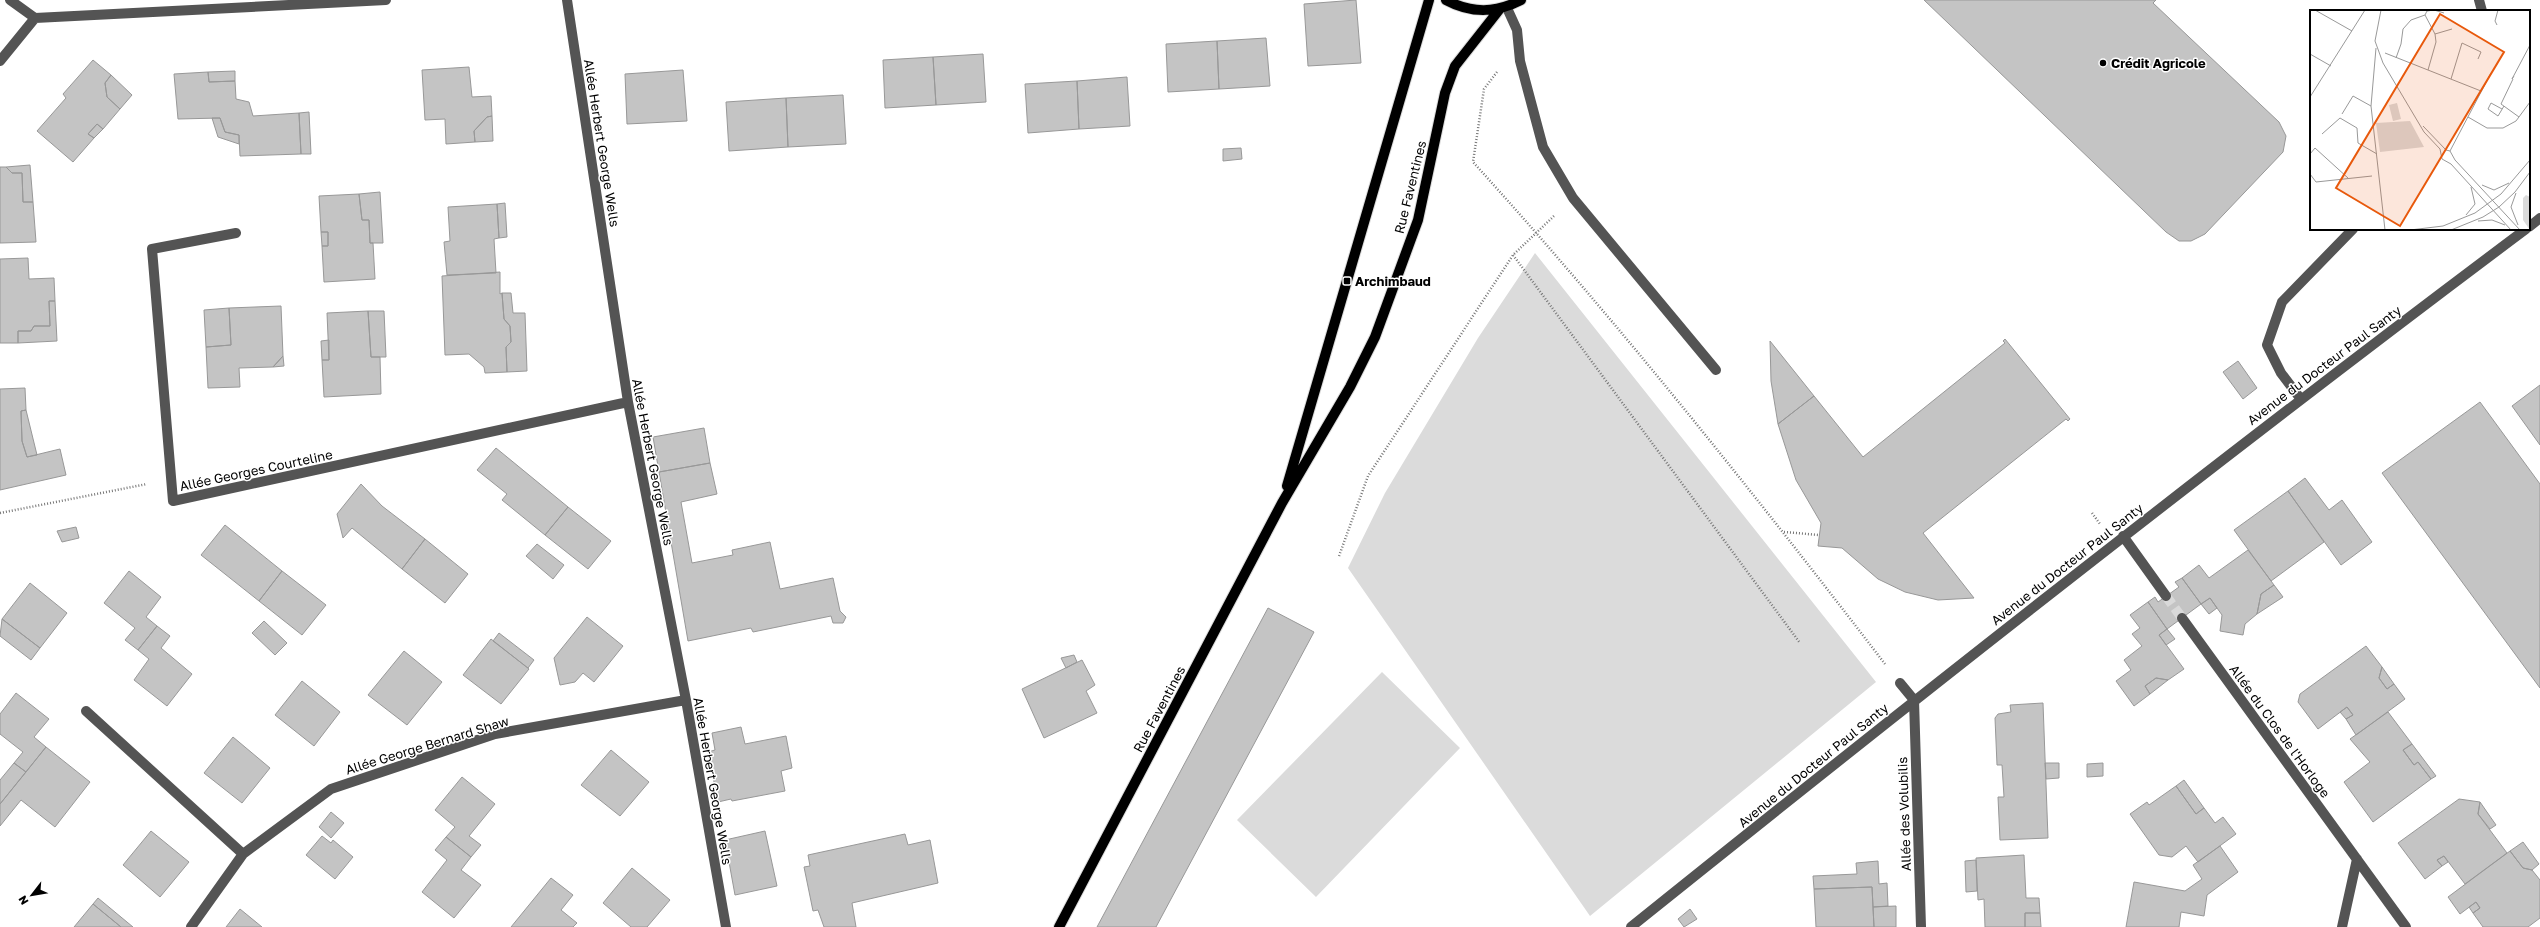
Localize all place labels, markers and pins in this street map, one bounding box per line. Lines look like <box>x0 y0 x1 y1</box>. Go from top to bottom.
place label: Crédit Agricole <box>2111 55 2206 71</box>
marker: Crédit Agricole <box>2098 58 2108 68</box>
place label: Archimbaud <box>1355 273 1431 289</box>
marker: Archimbaud <box>1342 276 1352 286</box>

